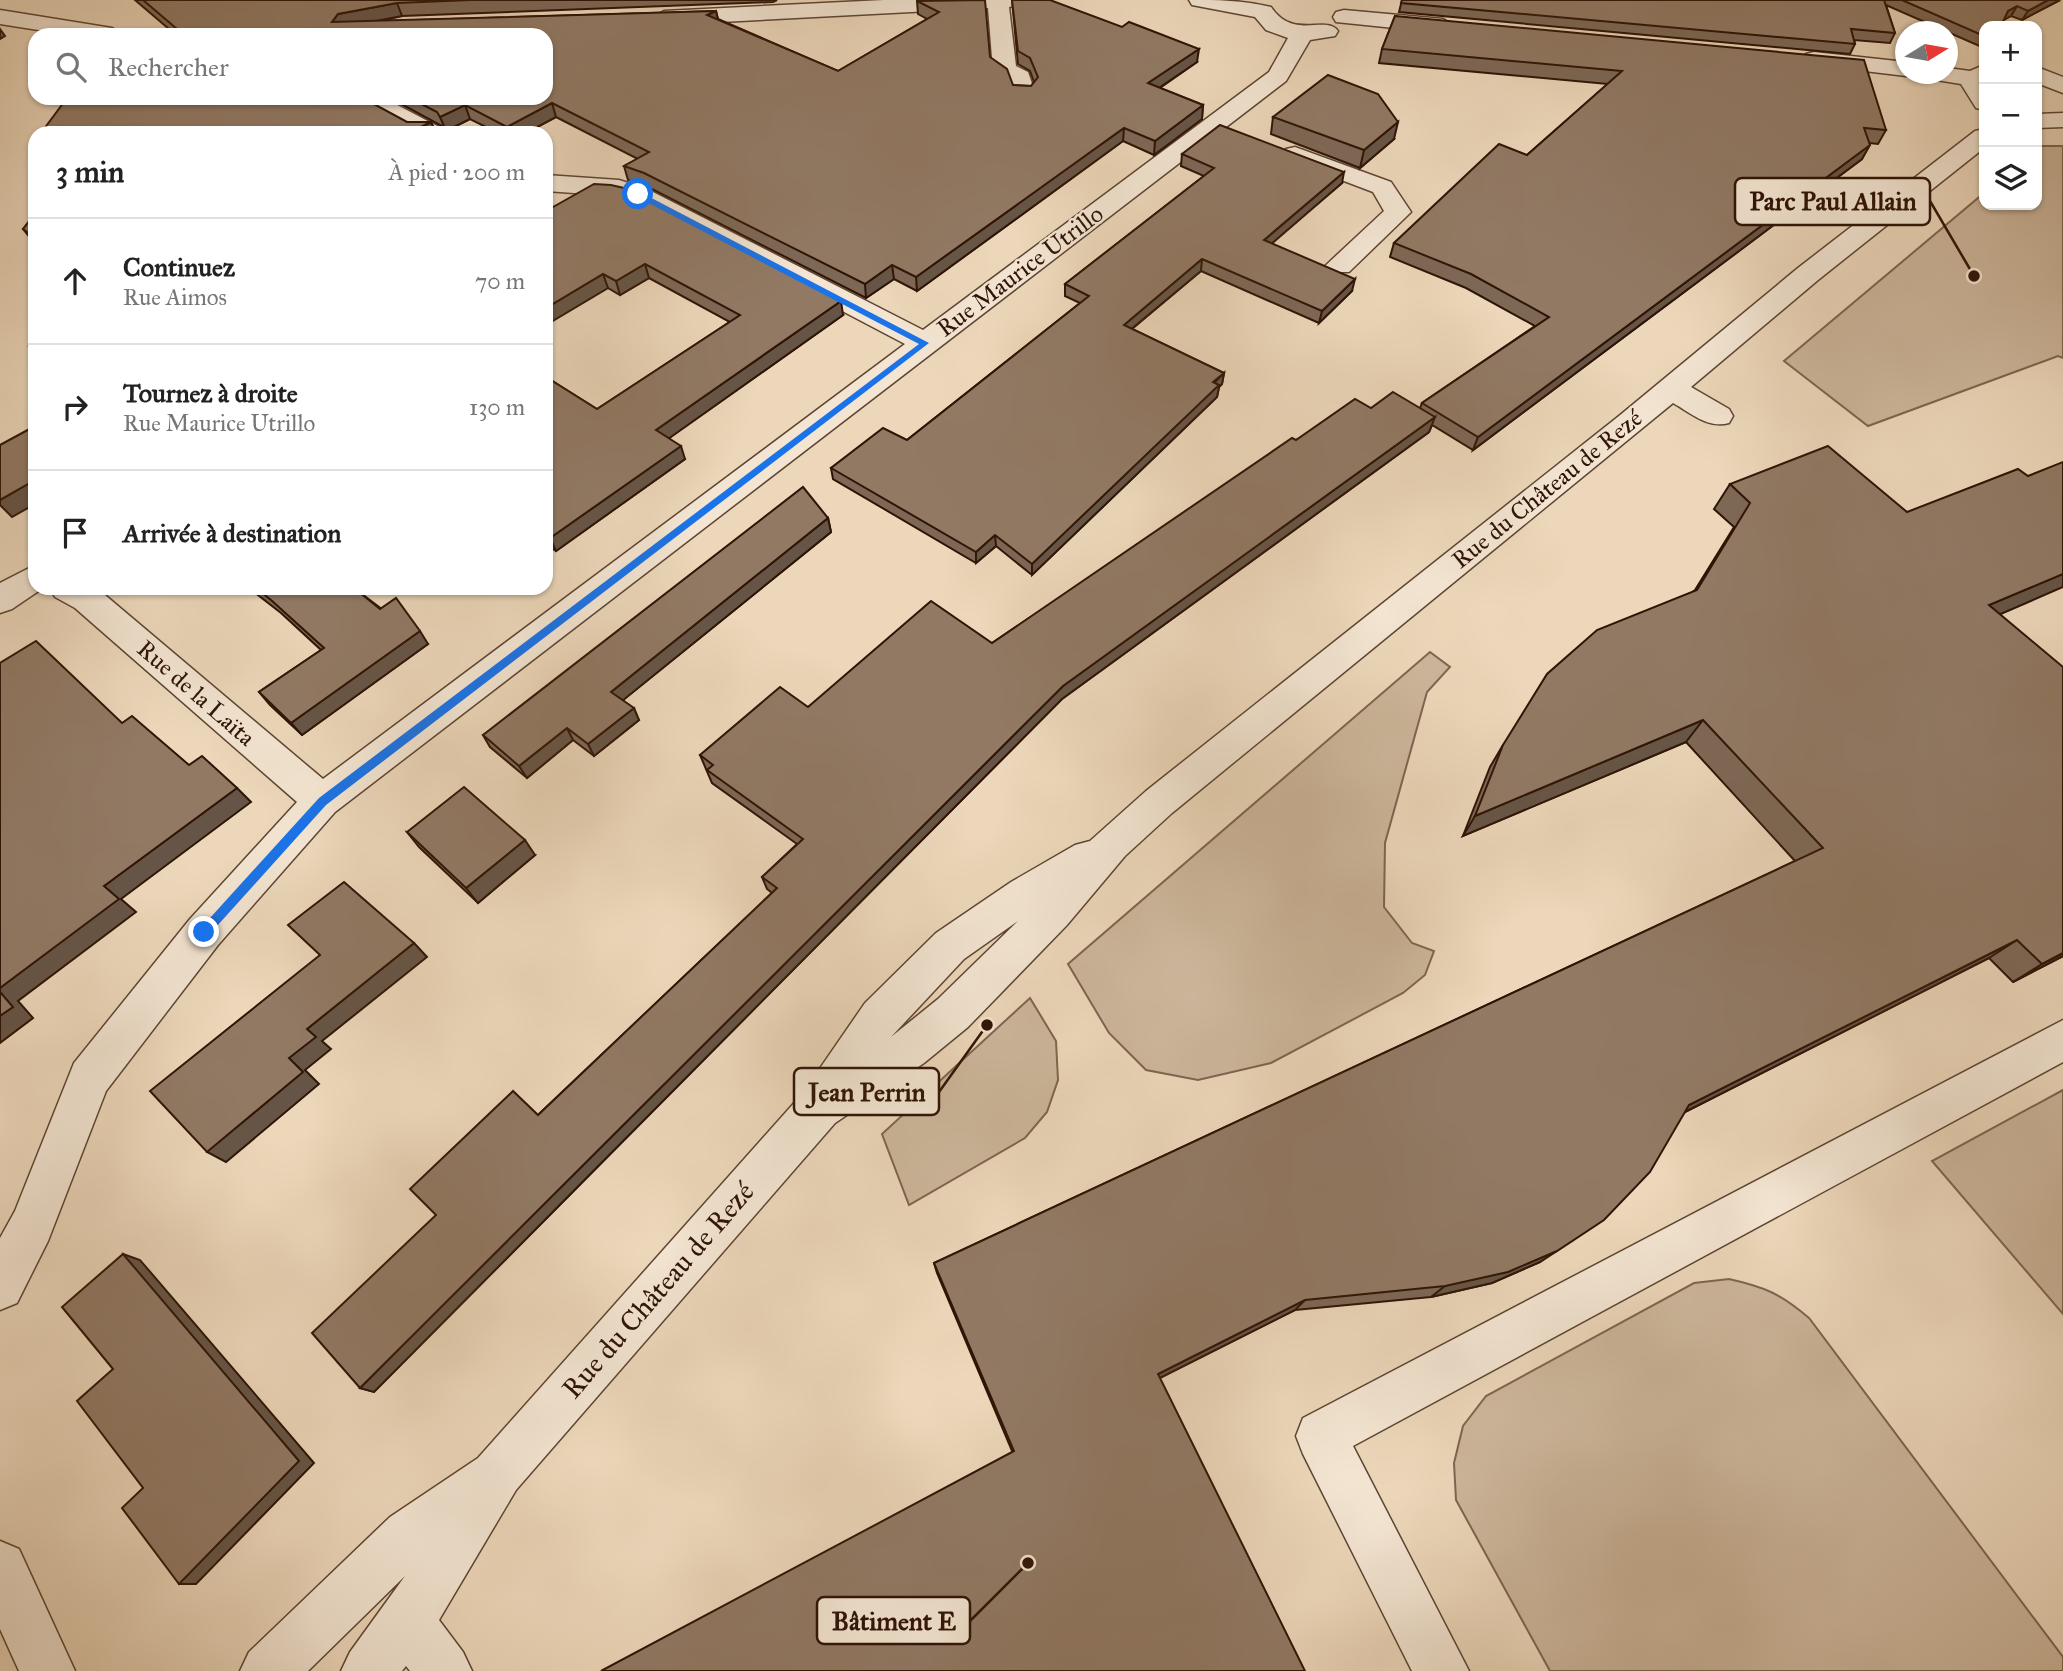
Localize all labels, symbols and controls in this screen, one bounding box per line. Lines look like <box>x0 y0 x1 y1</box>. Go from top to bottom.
north arrow <box>1895 21 1958 84</box>
map controls <box>1979 21 2042 210</box>
button: + <box>1979 21 2042 84</box>
search box <box>28 28 553 105</box>
icon: search <box>52 48 90 86</box>
text: Rechercher <box>108 51 229 83</box>
button: − <box>1979 84 2042 147</box>
button: layers <box>1979 147 2042 210</box>
text: 3 min <box>56 154 124 190</box>
text: À pied · 200 m <box>388 158 525 186</box>
route start <box>622 178 653 209</box>
callout: Parc Paul Allain <box>1735 178 1930 225</box>
text: Parc Paul Allain <box>1749 185 1917 217</box>
street label: Rue Maurice Utrillo <box>931 199 1109 343</box>
text: Continuez <box>123 251 235 283</box>
icon: ahead <box>56 262 94 300</box>
text: 70 m <box>475 267 525 295</box>
text: Rue Aimos <box>123 283 227 311</box>
text: Tournez à droite <box>123 377 298 409</box>
icon: right <box>56 388 94 426</box>
text: 130 m <box>469 393 525 421</box>
street label: Rue du Château de Rezé <box>1446 403 1648 575</box>
text: Rue Maurice Utrillo <box>123 409 315 437</box>
icon: arrive <box>56 514 94 552</box>
text: Arrivée à destination <box>123 517 341 549</box>
street label: Rue de la Laïta <box>131 634 262 753</box>
route end <box>188 916 219 947</box>
callout: Jean Perrin <box>794 1068 939 1115</box>
text: Jean Perrin <box>805 1076 926 1109</box>
street label: Rue du Château de Rezé <box>554 1174 762 1405</box>
callout: Bâtiment E <box>817 1597 970 1644</box>
text: Bâtiment E <box>832 1605 957 1637</box>

